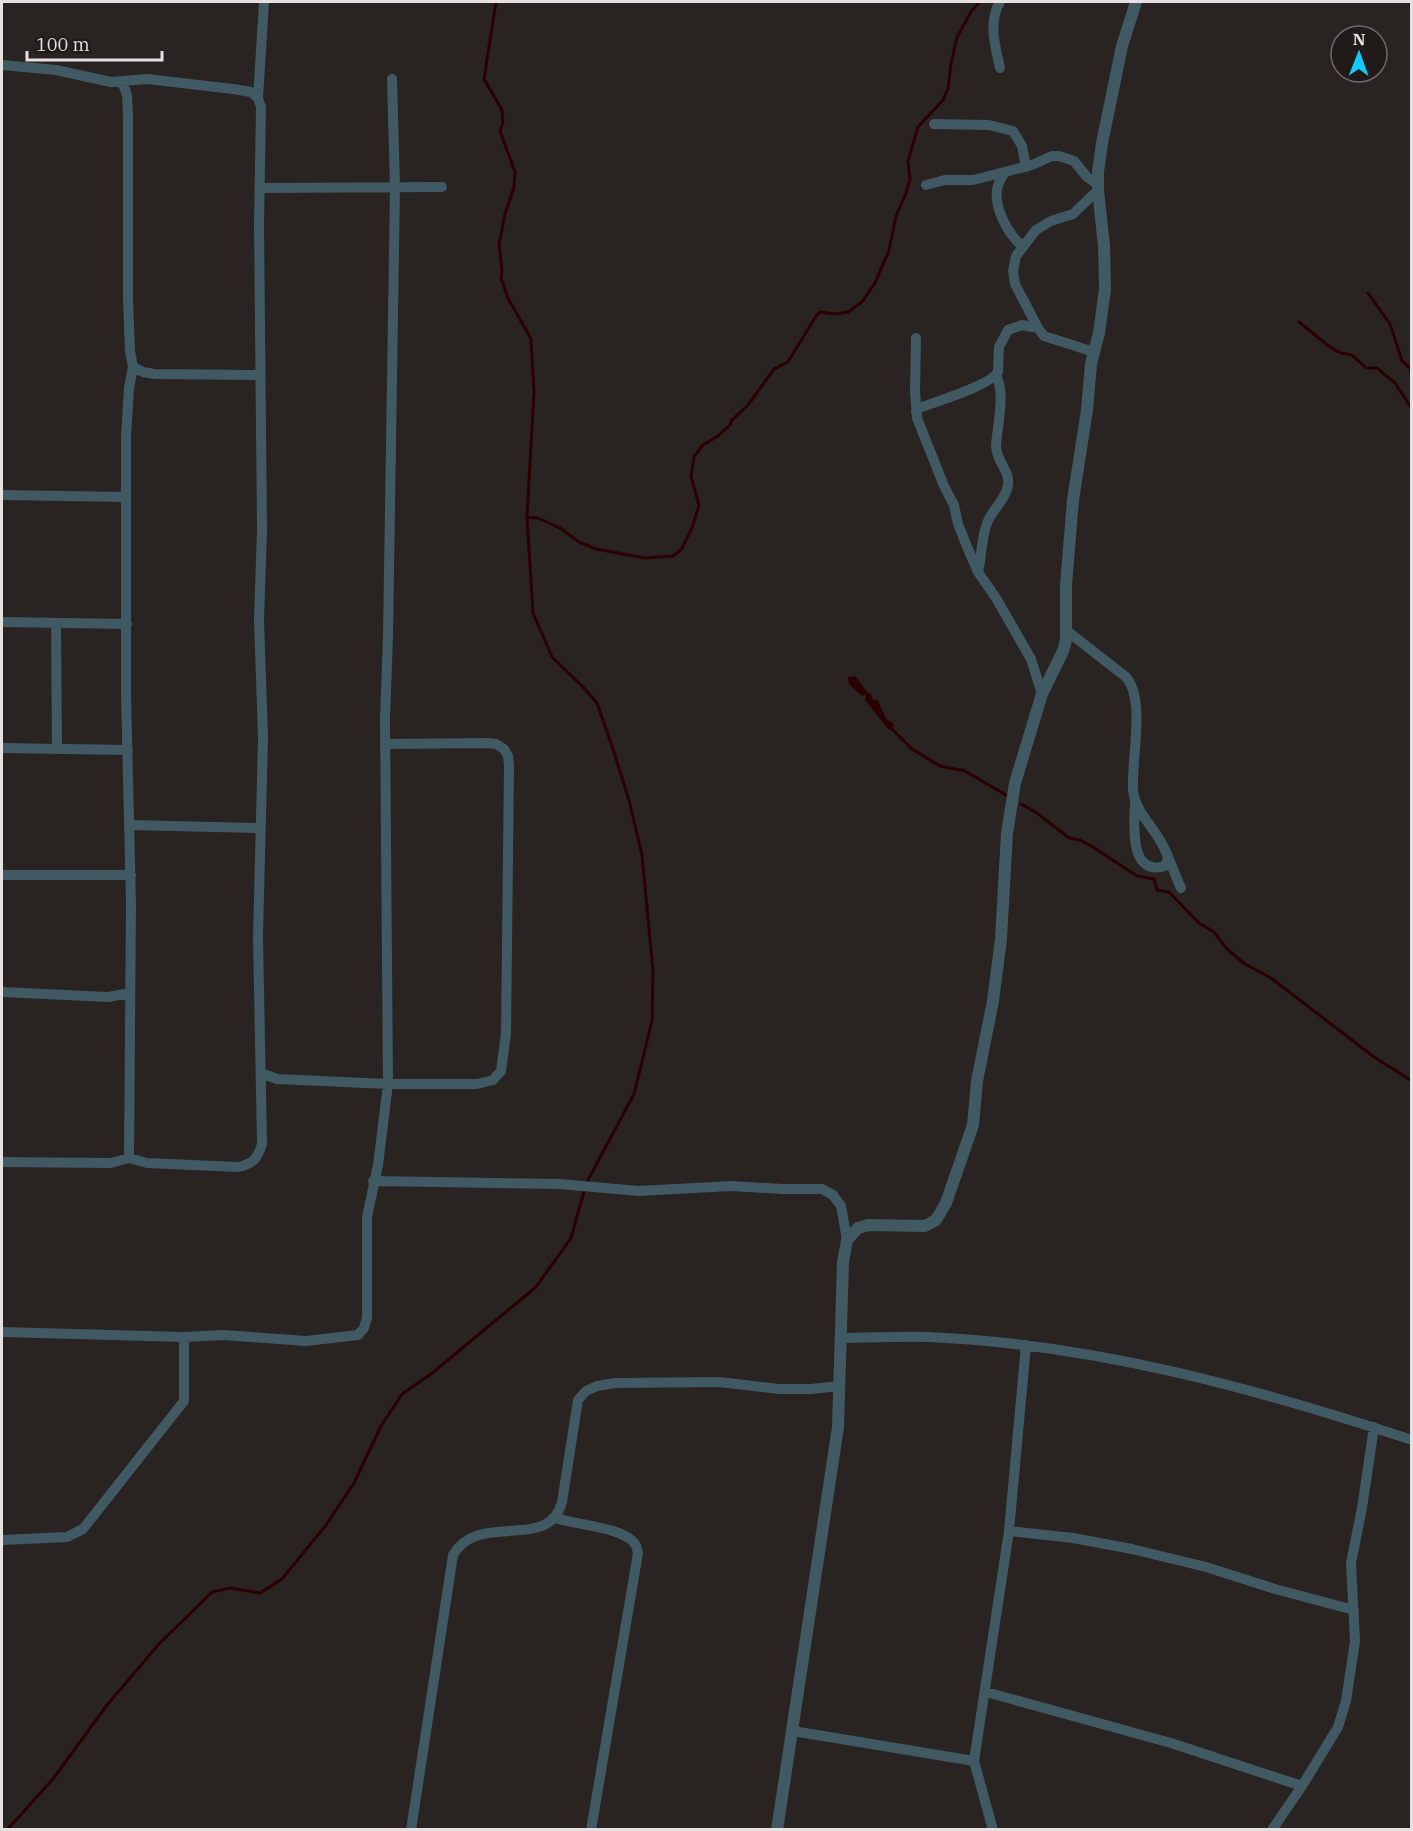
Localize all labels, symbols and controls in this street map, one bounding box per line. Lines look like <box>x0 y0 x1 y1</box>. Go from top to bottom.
scale bar <box>27 24 162 62</box>
north arrow <box>1329 24 1389 84</box>
text: N <box>1353 29 1366 49</box>
text: 100 m <box>36 33 90 56</box>

